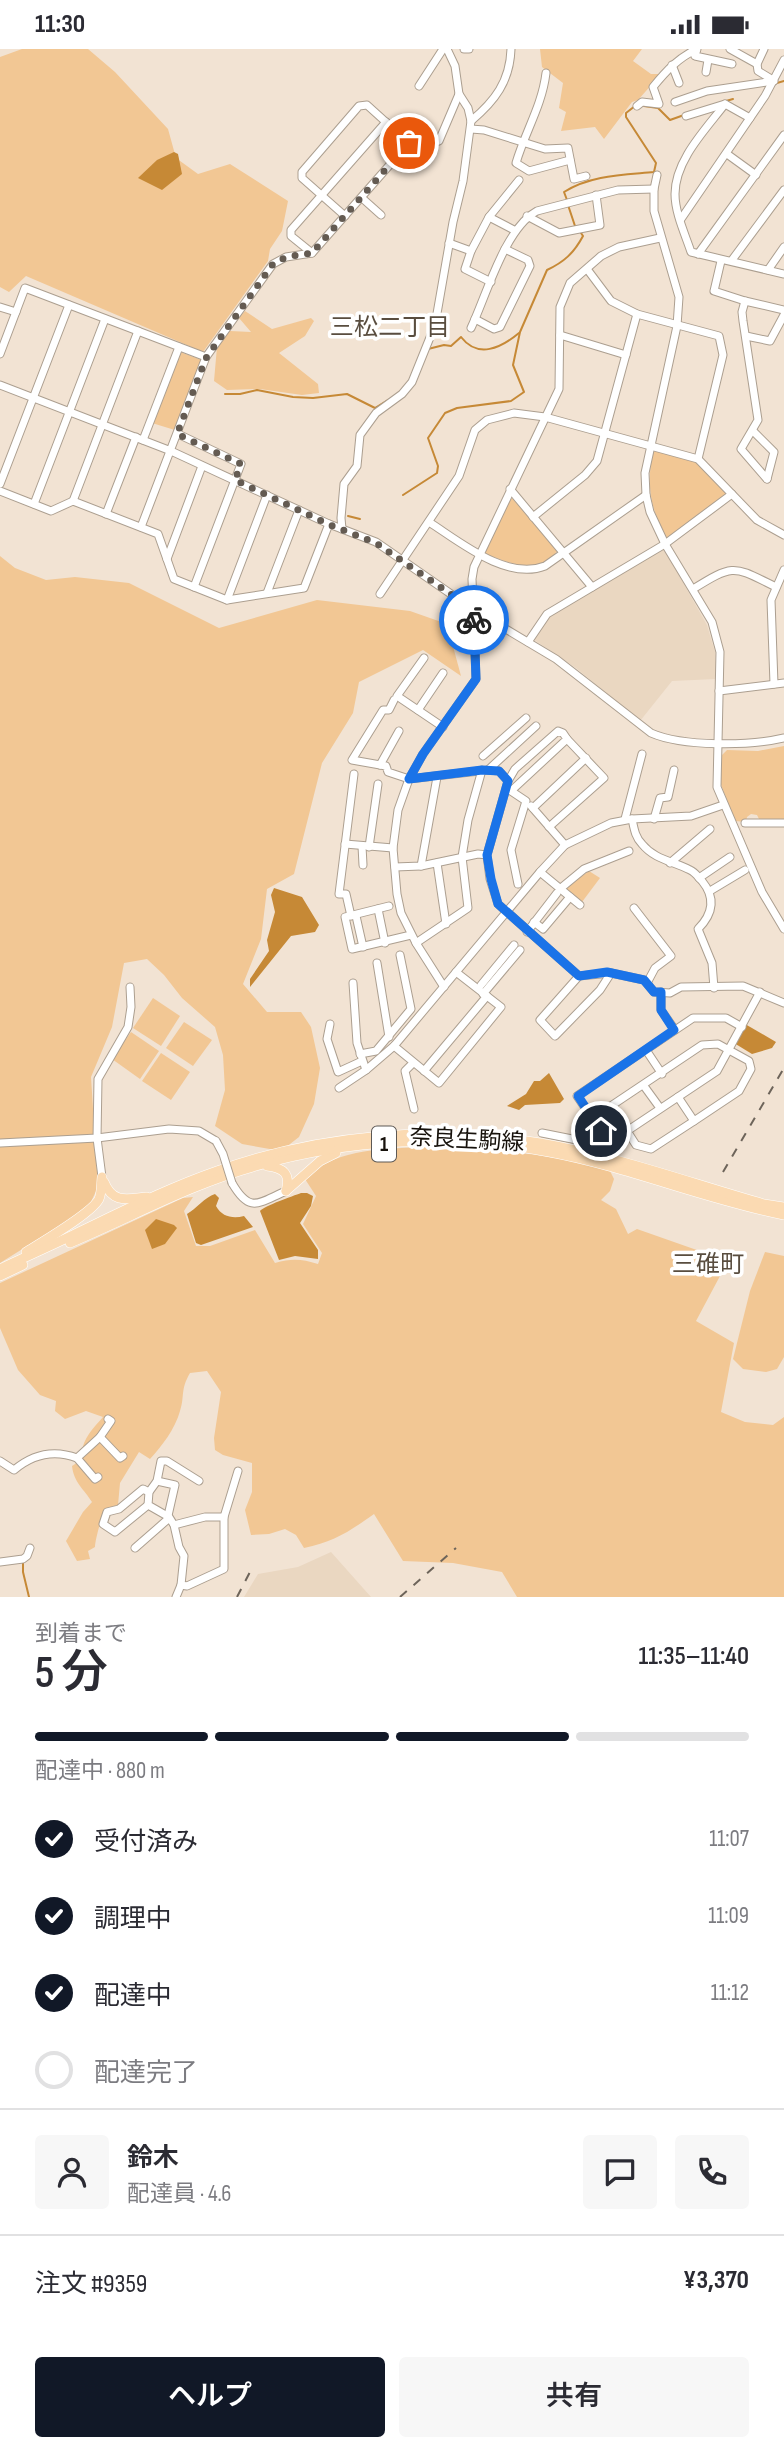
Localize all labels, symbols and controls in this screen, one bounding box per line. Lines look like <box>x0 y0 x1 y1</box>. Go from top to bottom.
text: 11:30 <box>35 9 85 40</box>
pin <box>379 113 439 173</box>
icon: bag <box>390 124 428 162</box>
district label: 三松二丁目 <box>330 313 450 342</box>
courier <box>439 585 509 655</box>
icon: bike <box>455 601 493 639</box>
pin <box>571 1101 631 1161</box>
icon: home <box>582 1112 620 1150</box>
street label: 奈良生駒線 <box>409 1123 525 1157</box>
road number: 1 <box>372 1127 396 1161</box>
district label: 三碓町 <box>672 1250 744 1279</box>
text: 到着まで <box>35 1620 127 1648</box>
text: 11:35–11:40 <box>638 1641 749 1672</box>
text: 5 分 <box>35 1646 108 1701</box>
text: 配達中 · 880 m <box>35 1757 165 1785</box>
icon: check <box>35 1820 73 1858</box>
text: 11:07 <box>709 1825 749 1853</box>
text: 受付済み <box>94 1827 198 1858</box>
icon: check <box>35 1897 73 1935</box>
text: 11:09 <box>708 1902 749 1930</box>
text: 調理中 <box>94 1904 172 1935</box>
icon: check <box>35 1974 73 2012</box>
text: 11:12 <box>711 1979 749 2007</box>
text: 配達中 <box>94 1981 172 2012</box>
text: 配達完了 <box>94 2058 198 2089</box>
button: person <box>35 2135 109 2209</box>
button: chat <box>583 2135 657 2209</box>
button: phone <box>675 2135 749 2209</box>
text: 鈴木 <box>127 2143 179 2174</box>
text: 配達員 · 4.6 <box>127 2180 231 2208</box>
text: ¥3,370 <box>683 2265 749 2296</box>
text: 注文 #9359 <box>35 2269 147 2300</box>
button: ヘルプ <box>35 2357 385 2437</box>
button: 共有 <box>399 2357 749 2437</box>

